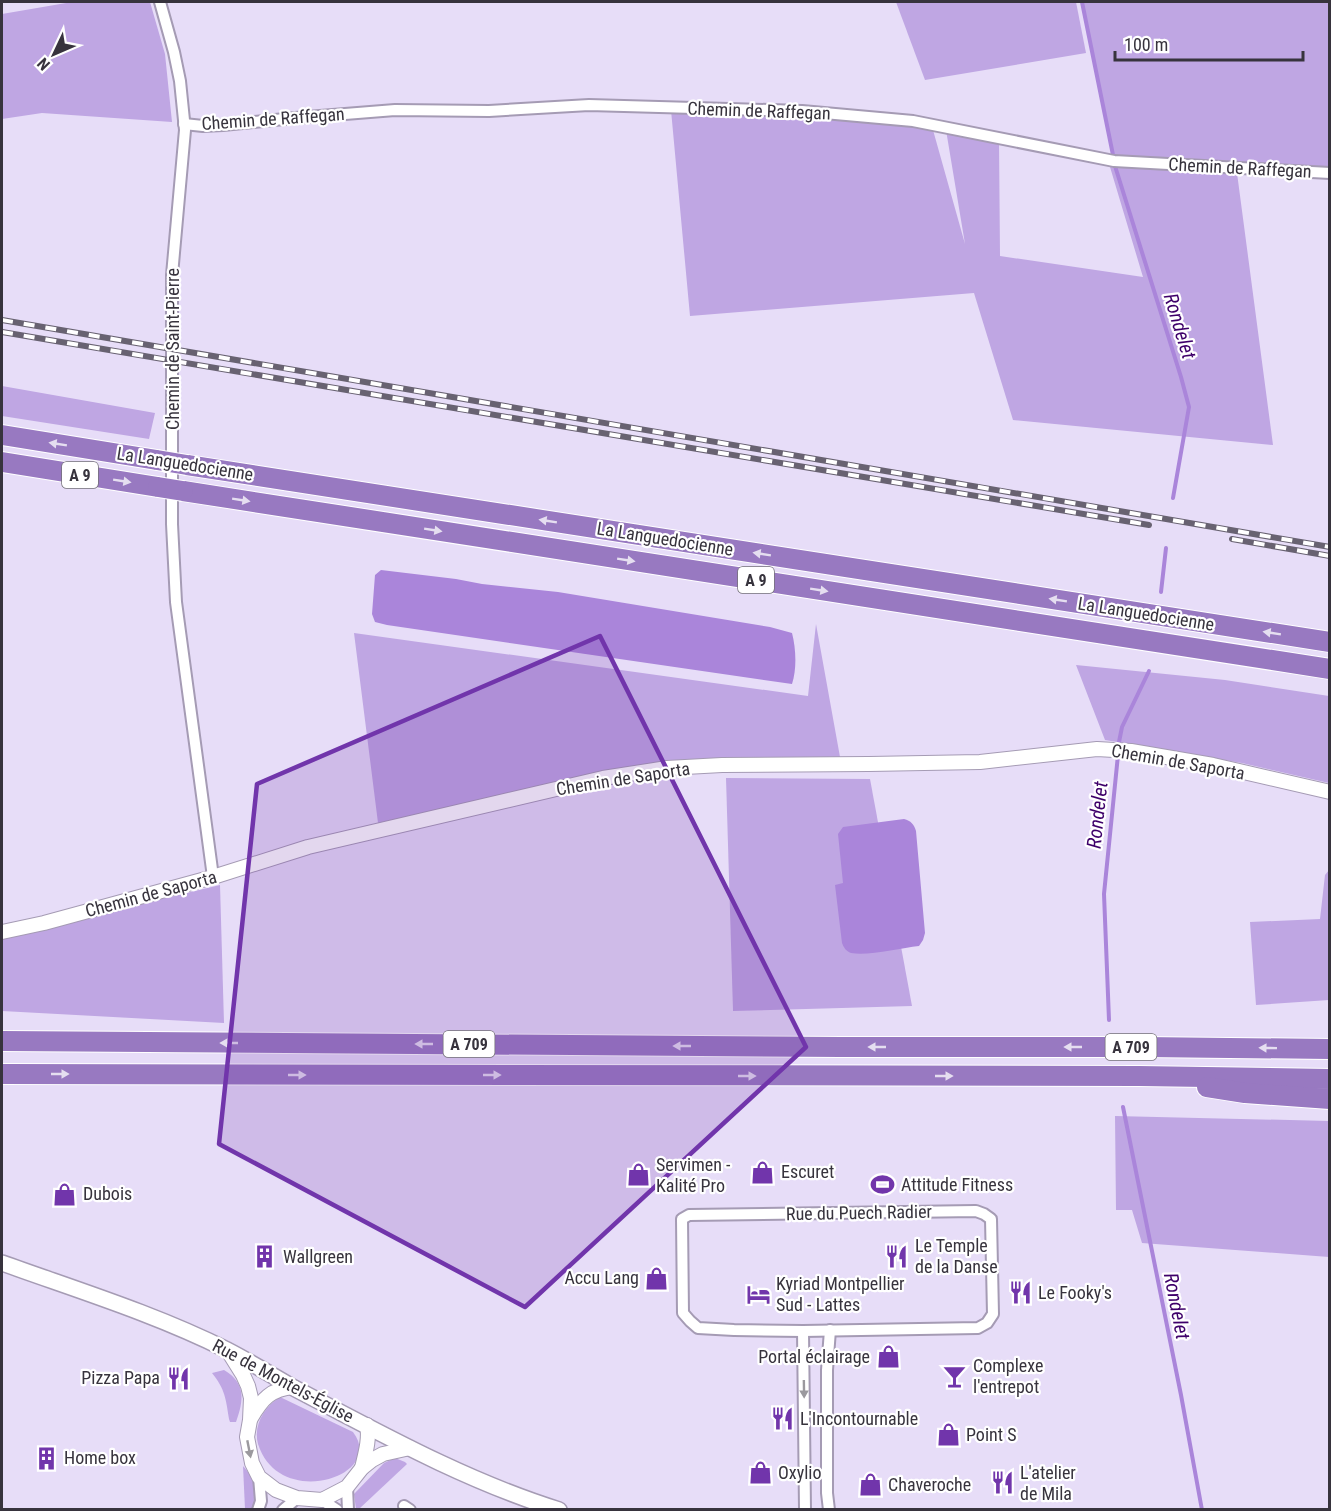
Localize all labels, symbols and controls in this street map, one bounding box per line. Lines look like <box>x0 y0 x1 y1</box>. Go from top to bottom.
north arrow <box>24 24 84 84</box>
scale bar <box>1115 24 1302 62</box>
text: 100 m <box>1124 34 1168 55</box>
text: N <box>33 54 54 74</box>
street label: Chemin de Raffegan <box>687 98 831 123</box>
street label: Chemin de Raffegan <box>201 103 345 134</box>
street label: Chemin de Raffegan <box>1168 153 1312 182</box>
street label: Chemin de Saint-Pierre <box>162 268 183 430</box>
water label: Rondelet <box>1159 290 1201 362</box>
one-way arrow <box>49 439 68 448</box>
street label: La Languedocienne <box>115 442 255 485</box>
road number: A 9 <box>62 462 98 488</box>
one-way arrow <box>112 477 131 486</box>
one-way arrow <box>231 496 250 505</box>
one-way arrow <box>539 517 558 526</box>
street label: La Languedocienne <box>595 517 735 560</box>
one-way arrow <box>424 526 443 535</box>
one-way arrow <box>752 550 771 559</box>
one-way arrow <box>617 556 636 565</box>
road number: A 9 <box>738 567 774 593</box>
one-way arrow <box>809 586 828 595</box>
street label: La Languedocienne <box>1076 592 1216 635</box>
one-way arrow <box>1049 595 1068 604</box>
one-way arrow <box>1262 628 1281 637</box>
street label: Chemin de Saporta <box>1110 739 1246 784</box>
street label: Chemin de Saporta <box>555 758 691 799</box>
water label: Rondelet <box>1082 780 1112 850</box>
street label: Chemin de Saporta <box>83 866 219 921</box>
road number: A 709 <box>444 1031 494 1057</box>
road number: A 709 <box>1106 1034 1156 1060</box>
one-way arrow <box>220 1038 239 1048</box>
one-way arrow <box>415 1039 434 1049</box>
one-way arrow <box>673 1041 692 1051</box>
one-way arrow <box>868 1042 887 1052</box>
one-way arrow <box>1064 1042 1083 1052</box>
one-way arrow <box>1259 1044 1278 1053</box>
one-way arrow <box>50 1069 69 1079</box>
one-way arrow <box>287 1070 306 1080</box>
one-way arrow <box>482 1070 501 1080</box>
one-way arrow <box>738 1071 757 1081</box>
one-way arrow <box>934 1071 953 1081</box>
place label: Servimen - Kalité Pro <box>656 1154 731 1196</box>
shop icon: Escuret <box>750 1159 776 1185</box>
place label: Escuret <box>781 1161 834 1182</box>
shop icon: Servimen - Kalité Pro <box>625 1162 651 1188</box>
sports icon: Attitude Fitness <box>870 1172 896 1198</box>
place label: Attitude Fitness <box>901 1174 1013 1195</box>
shop icon: Dubois <box>52 1181 78 1207</box>
place label: Dubois <box>83 1183 132 1204</box>
street label: Rue du Puech Radier <box>786 1201 933 1224</box>
place label: Le Temple de la Danse <box>915 1235 998 1277</box>
restaurant icon: Le Temple de la Danse <box>884 1243 910 1269</box>
building icon: Wallgreen <box>252 1244 278 1270</box>
place label: Wallgreen <box>283 1246 353 1267</box>
shop icon: Accu Lang <box>644 1265 670 1291</box>
place label: Accu Lang <box>564 1267 639 1288</box>
water label: Rondelet <box>1159 1271 1195 1342</box>
place label: Kyriad Montpellier Sud - Lattes <box>776 1273 905 1315</box>
restaurant icon: Le Fooky's <box>1007 1280 1033 1306</box>
hotel icon: Kyriad Montpellier Sud - Lattes <box>745 1281 771 1307</box>
place label: Le Fooky's <box>1038 1282 1112 1303</box>
street label: Rue de Montels-Église <box>209 1334 357 1427</box>
shop icon: Portal éclairage <box>875 1344 901 1370</box>
place label: Portal éclairage <box>758 1346 870 1367</box>
place label: Complexe l'entrepot <box>973 1355 1043 1397</box>
bar icon: Complexe l'entrepot <box>942 1363 968 1389</box>
restaurant icon: Pizza Papa <box>165 1365 191 1391</box>
place label: Pizza Papa <box>81 1367 160 1388</box>
one-way arrow <box>799 1380 808 1399</box>
restaurant icon: L'Incontournable <box>769 1406 795 1432</box>
place label: L'Incontournable <box>800 1408 918 1429</box>
shop icon: Point S <box>935 1422 961 1448</box>
place label: Point S <box>966 1424 1017 1445</box>
one-way arrow <box>245 1440 254 1459</box>
building icon: Home box <box>33 1445 59 1471</box>
place label: Home box <box>64 1447 136 1468</box>
shop icon: Oxylio <box>747 1460 773 1486</box>
place label: Oxylio <box>778 1462 822 1483</box>
place label: L'atelier de Mila <box>1020 1462 1076 1504</box>
restaurant icon: L'atelier de Mila <box>989 1470 1015 1496</box>
shop icon: Chaveroche <box>857 1472 883 1498</box>
place label: Chaveroche <box>888 1474 971 1495</box>

